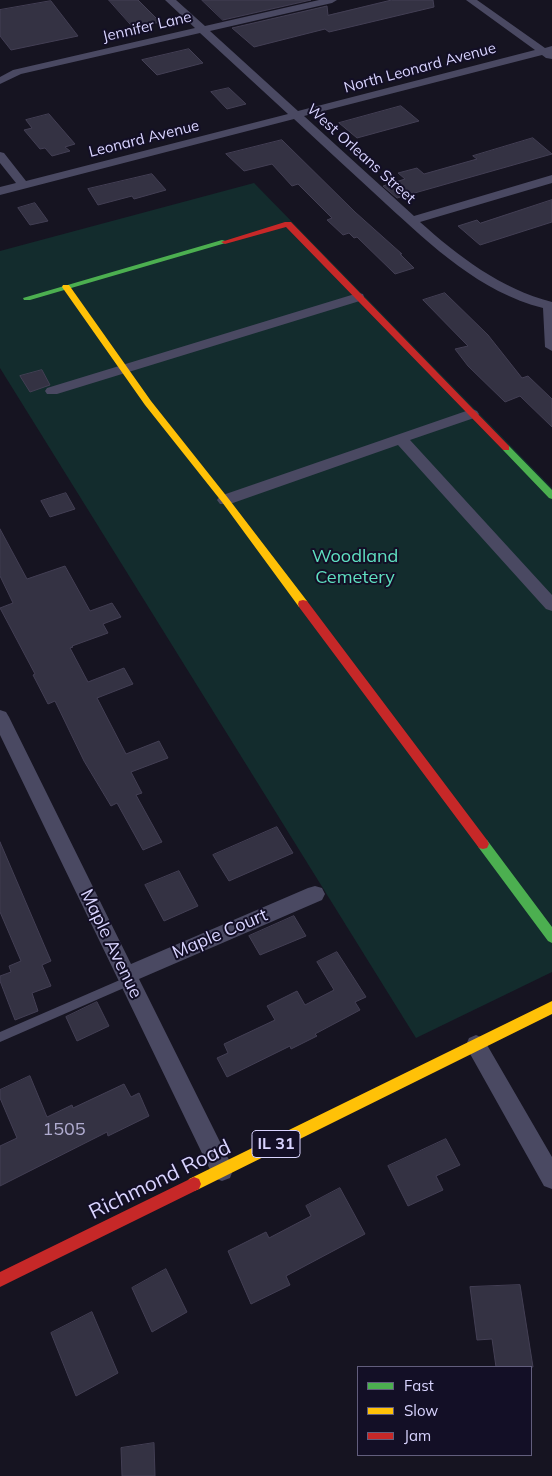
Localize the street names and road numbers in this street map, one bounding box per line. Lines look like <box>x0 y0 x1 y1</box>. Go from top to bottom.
street label: Jennifer Lane <box>101 8 193 46</box>
street label: North Leonard Avenue <box>342 39 498 97</box>
street label: West Orleans Street <box>303 101 419 207</box>
street label: Leonard Avenue <box>87 117 201 161</box>
street label: Maple Avenue <box>75 886 147 1002</box>
street label: Maple Court <box>169 904 271 964</box>
road number: IL 31 <box>252 1130 300 1158</box>
street label: Richmond Road <box>85 1135 235 1225</box>

